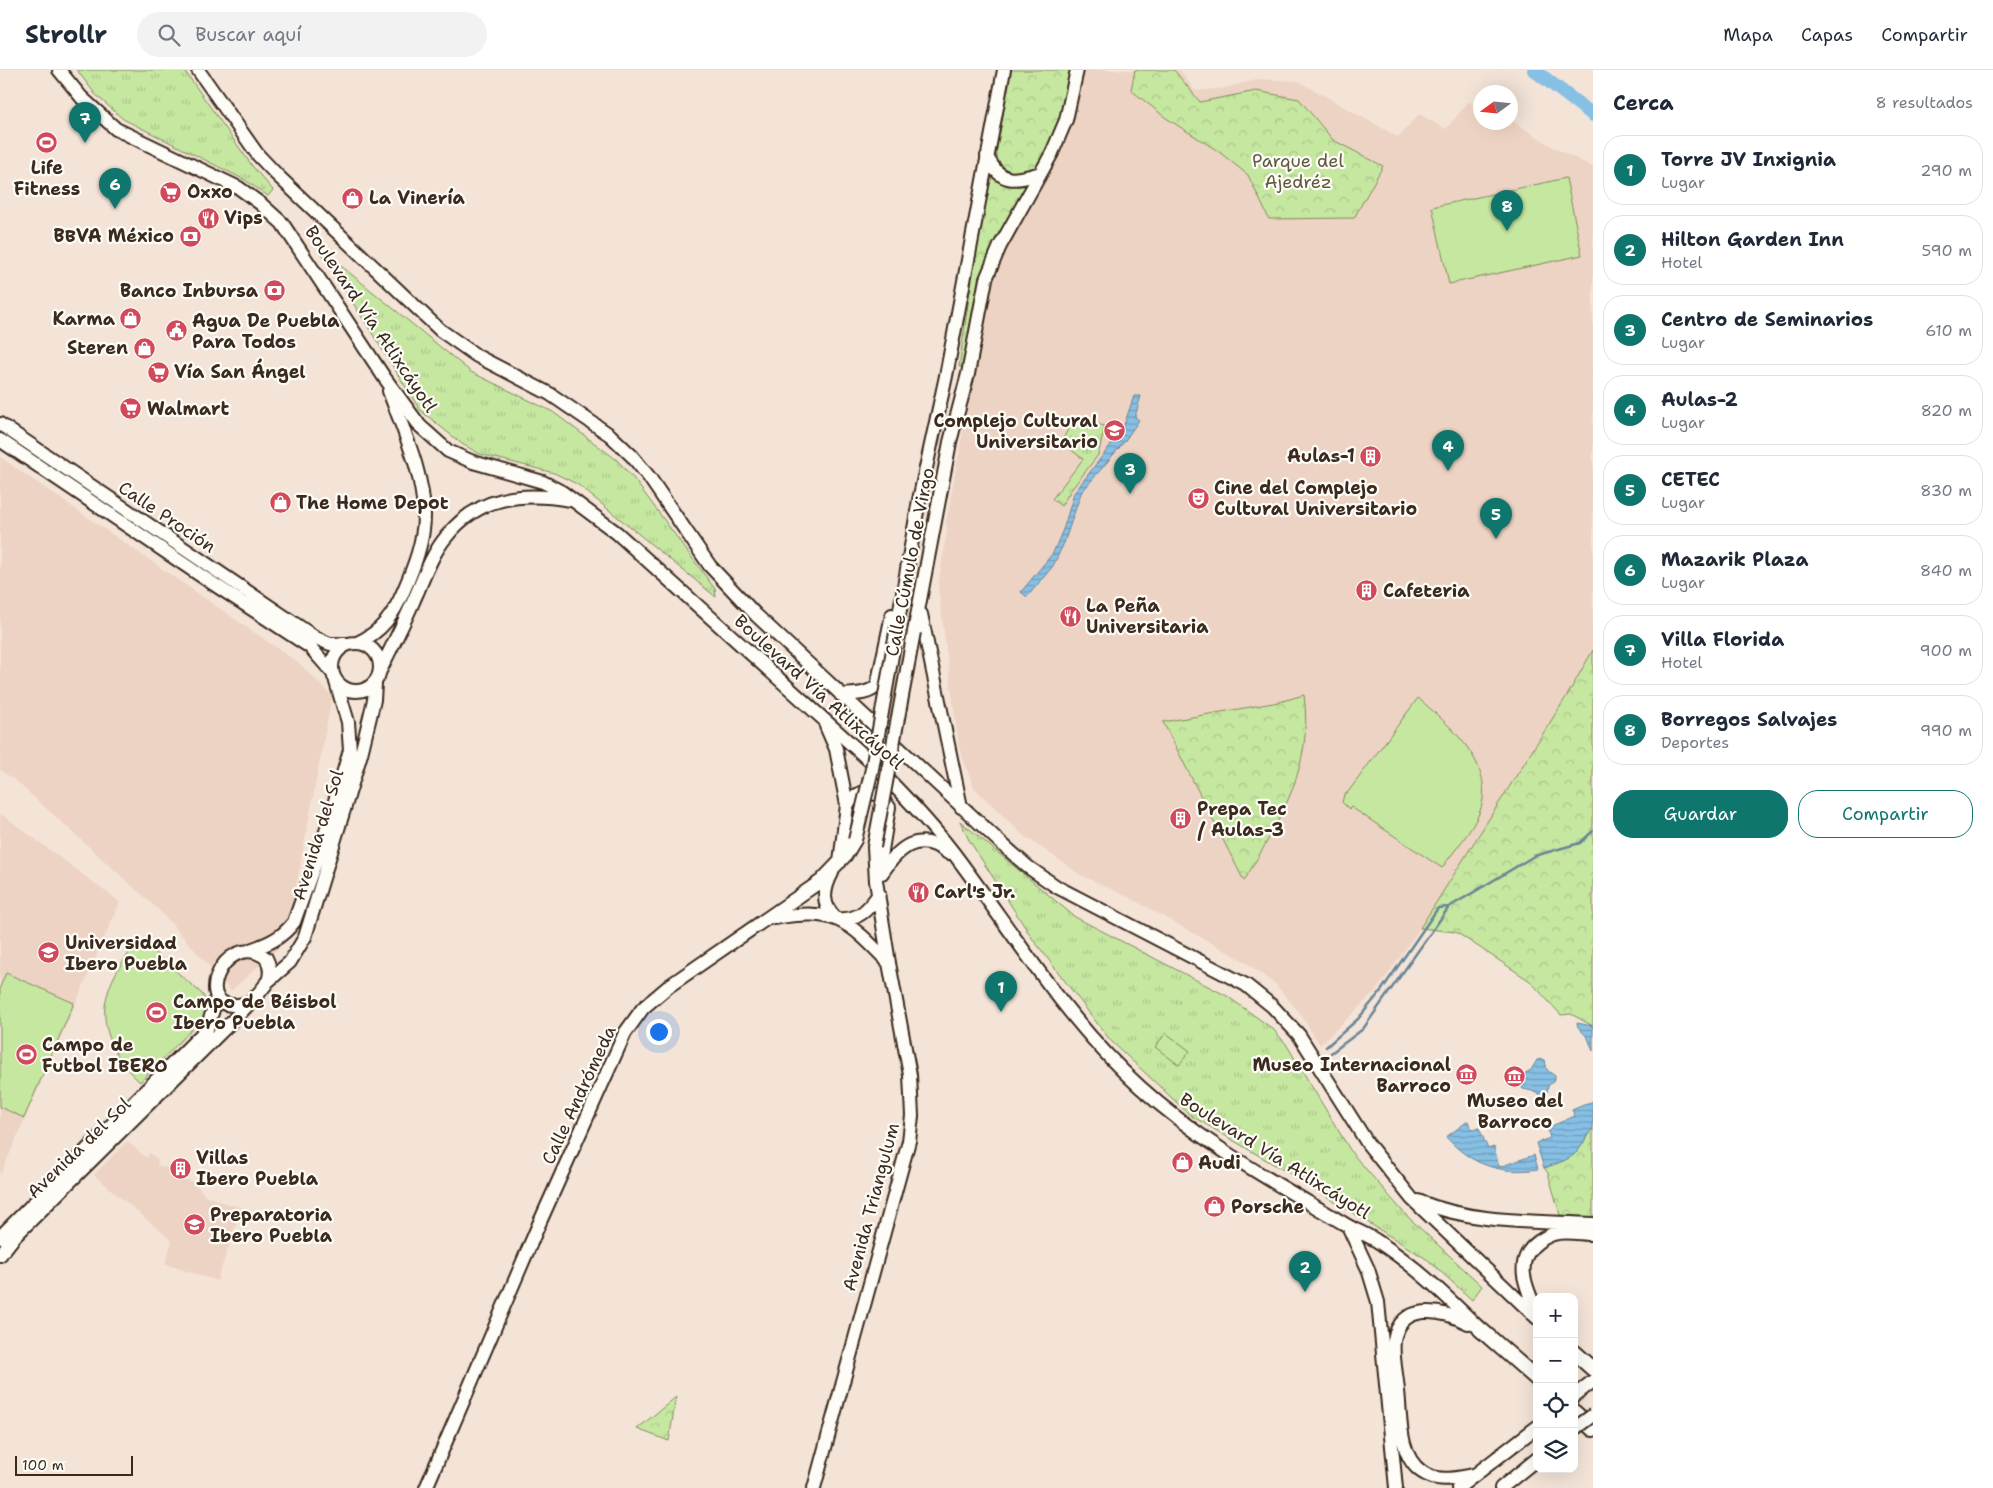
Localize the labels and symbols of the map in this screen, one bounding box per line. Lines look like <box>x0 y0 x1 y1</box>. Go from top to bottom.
north arrow <box>1473 85 1518 130</box>
pin: 7 <box>69 102 101 143</box>
sports icon: Life Fitness <box>35 131 59 155</box>
park label: Parque del Ajedréz <box>1252 149 1344 194</box>
place label: Life Fitness <box>14 156 80 201</box>
pin: 6 <box>99 168 131 209</box>
supermarket icon: Oxxo <box>159 180 183 204</box>
place label: Oxxo <box>187 180 233 204</box>
shop icon: La Vinería <box>341 186 365 210</box>
place label: La Vinería <box>369 186 466 210</box>
pin: 8 <box>1491 190 1523 231</box>
restaurant icon: Vips <box>196 206 220 230</box>
place label: Vips <box>224 206 263 230</box>
street label: Boulevard Vía Atlixcáyotl <box>299 221 443 418</box>
place label: BBVA México <box>53 224 174 248</box>
bank icon: BBVA México <box>178 224 202 248</box>
place label: Banco Inbursa <box>120 279 259 303</box>
bank icon: Banco Inbursa <box>262 279 286 303</box>
place label: Karma <box>53 307 116 331</box>
shop icon: Karma <box>119 307 143 331</box>
place label: Agua De Puebla Para Todos <box>192 309 340 354</box>
public building icon: Agua De Puebla Para Todos <box>164 319 188 343</box>
place label: Steren <box>67 336 128 360</box>
shop icon: Steren <box>132 336 156 360</box>
place label: Vía San Ángel <box>174 358 306 384</box>
supermarket icon: Vía San Ángel <box>146 360 170 384</box>
supermarket icon: Walmart <box>119 397 143 421</box>
place label: Walmart <box>147 397 230 421</box>
place label: Complejo Cultural Universitario <box>934 409 1098 454</box>
school or university icon: Complejo Cultural Universitario <box>1102 419 1126 443</box>
pin: 4 <box>1432 430 1464 471</box>
place label: Aulas-1 <box>1287 444 1355 468</box>
building icon: Aulas-1 <box>1359 444 1383 468</box>
pin: 3 <box>1114 453 1146 494</box>
street label: Calle Cúmulo de Virgo <box>880 466 940 658</box>
street label: Calle Proción <box>114 476 220 558</box>
place label: Cine del Complejo Cultural Universitario <box>1214 476 1417 521</box>
theatre icon: Cine del Complejo Cultural Universitario <box>1186 486 1210 510</box>
shop icon: The Home Depot <box>268 491 292 515</box>
place label: The Home Depot <box>296 491 449 515</box>
pin: 5 <box>1480 498 1512 539</box>
building icon: Cafeteria <box>1355 579 1379 603</box>
place label: Cafeteria <box>1383 579 1470 603</box>
place label: La Peña Universitaria <box>1086 594 1209 639</box>
restaurant icon: La Peña Universitaria <box>1058 604 1082 628</box>
street label: Boulevard Vía Atlixcáyotl <box>729 609 909 775</box>
street label: Avenida del Sol <box>287 766 349 903</box>
place label: Prepa Tec / Aulas-3 <box>1197 797 1287 842</box>
building icon: Prepa Tec / Aulas-3 <box>1169 807 1193 831</box>
restaurant icon: Carl's Jr. <box>906 880 930 904</box>
place label: Carl's Jr. <box>934 880 1016 904</box>
place label: Universidad Ibero Puebla <box>65 931 188 976</box>
school or university icon: Universidad Ibero Puebla <box>37 941 61 965</box>
pin: 1 <box>985 971 1017 1012</box>
place label: Campo de Béisbol Ibero Puebla <box>173 990 337 1035</box>
sports icon: Campo de Béisbol Ibero Puebla <box>145 1000 169 1024</box>
your location <box>646 1019 672 1045</box>
street label: Calle Andrómeda <box>536 1022 622 1168</box>
place label: Campo de Futbol IBERO <box>42 1033 168 1078</box>
sports icon: Campo de Futbol IBERO <box>14 1043 38 1067</box>
place label: Museo Internacional Barroco <box>1252 1053 1451 1098</box>
museum icon: Museo Internacional Barroco <box>1455 1063 1479 1087</box>
museum icon: Museo del Barroco <box>1503 1064 1527 1088</box>
street label: Boulevard Vía Atlixcáyotl <box>1175 1087 1375 1225</box>
place label: Museo del Barroco <box>1467 1089 1563 1134</box>
street label: Avenida del Sol <box>22 1092 137 1204</box>
street label: Avenida Triangulum <box>837 1120 905 1294</box>
place label: Villas Ibero Puebla <box>196 1146 319 1191</box>
shop icon: Audi <box>1170 1151 1194 1175</box>
place label: Audi <box>1198 1151 1241 1175</box>
building icon: Villas Ibero Puebla <box>168 1156 192 1180</box>
shop icon: Porsche <box>1203 1195 1227 1219</box>
place label: Porsche <box>1231 1195 1305 1219</box>
place label: Preparatoria Ibero Puebla <box>210 1203 333 1248</box>
school or university icon: Preparatoria Ibero Puebla <box>182 1213 206 1237</box>
pin: 2 <box>1289 1251 1321 1292</box>
scale bar <box>15 1453 132 1476</box>

